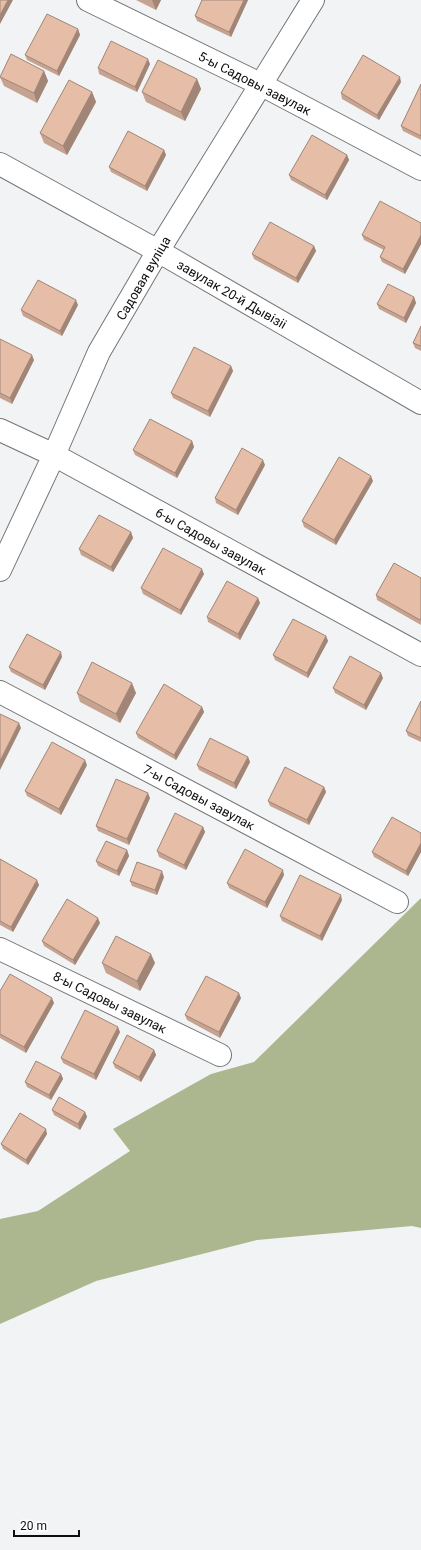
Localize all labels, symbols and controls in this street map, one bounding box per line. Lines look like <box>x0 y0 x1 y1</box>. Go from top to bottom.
street label: 5-ы Садовы завулак <box>196 49 314 118</box>
street label: Садовая вуліца <box>113 234 174 323</box>
street label: завулак 20-й Дывізіі <box>174 257 289 332</box>
street label: 6-ы Садовы завулак <box>153 505 269 578</box>
street label: 7-ы Садовы завулак <box>140 762 257 833</box>
street label: 8-ы Садовы завулак <box>51 968 169 1036</box>
scale bar <box>14 1512 79 1538</box>
text: 20 m <box>20 1519 47 1533</box>

